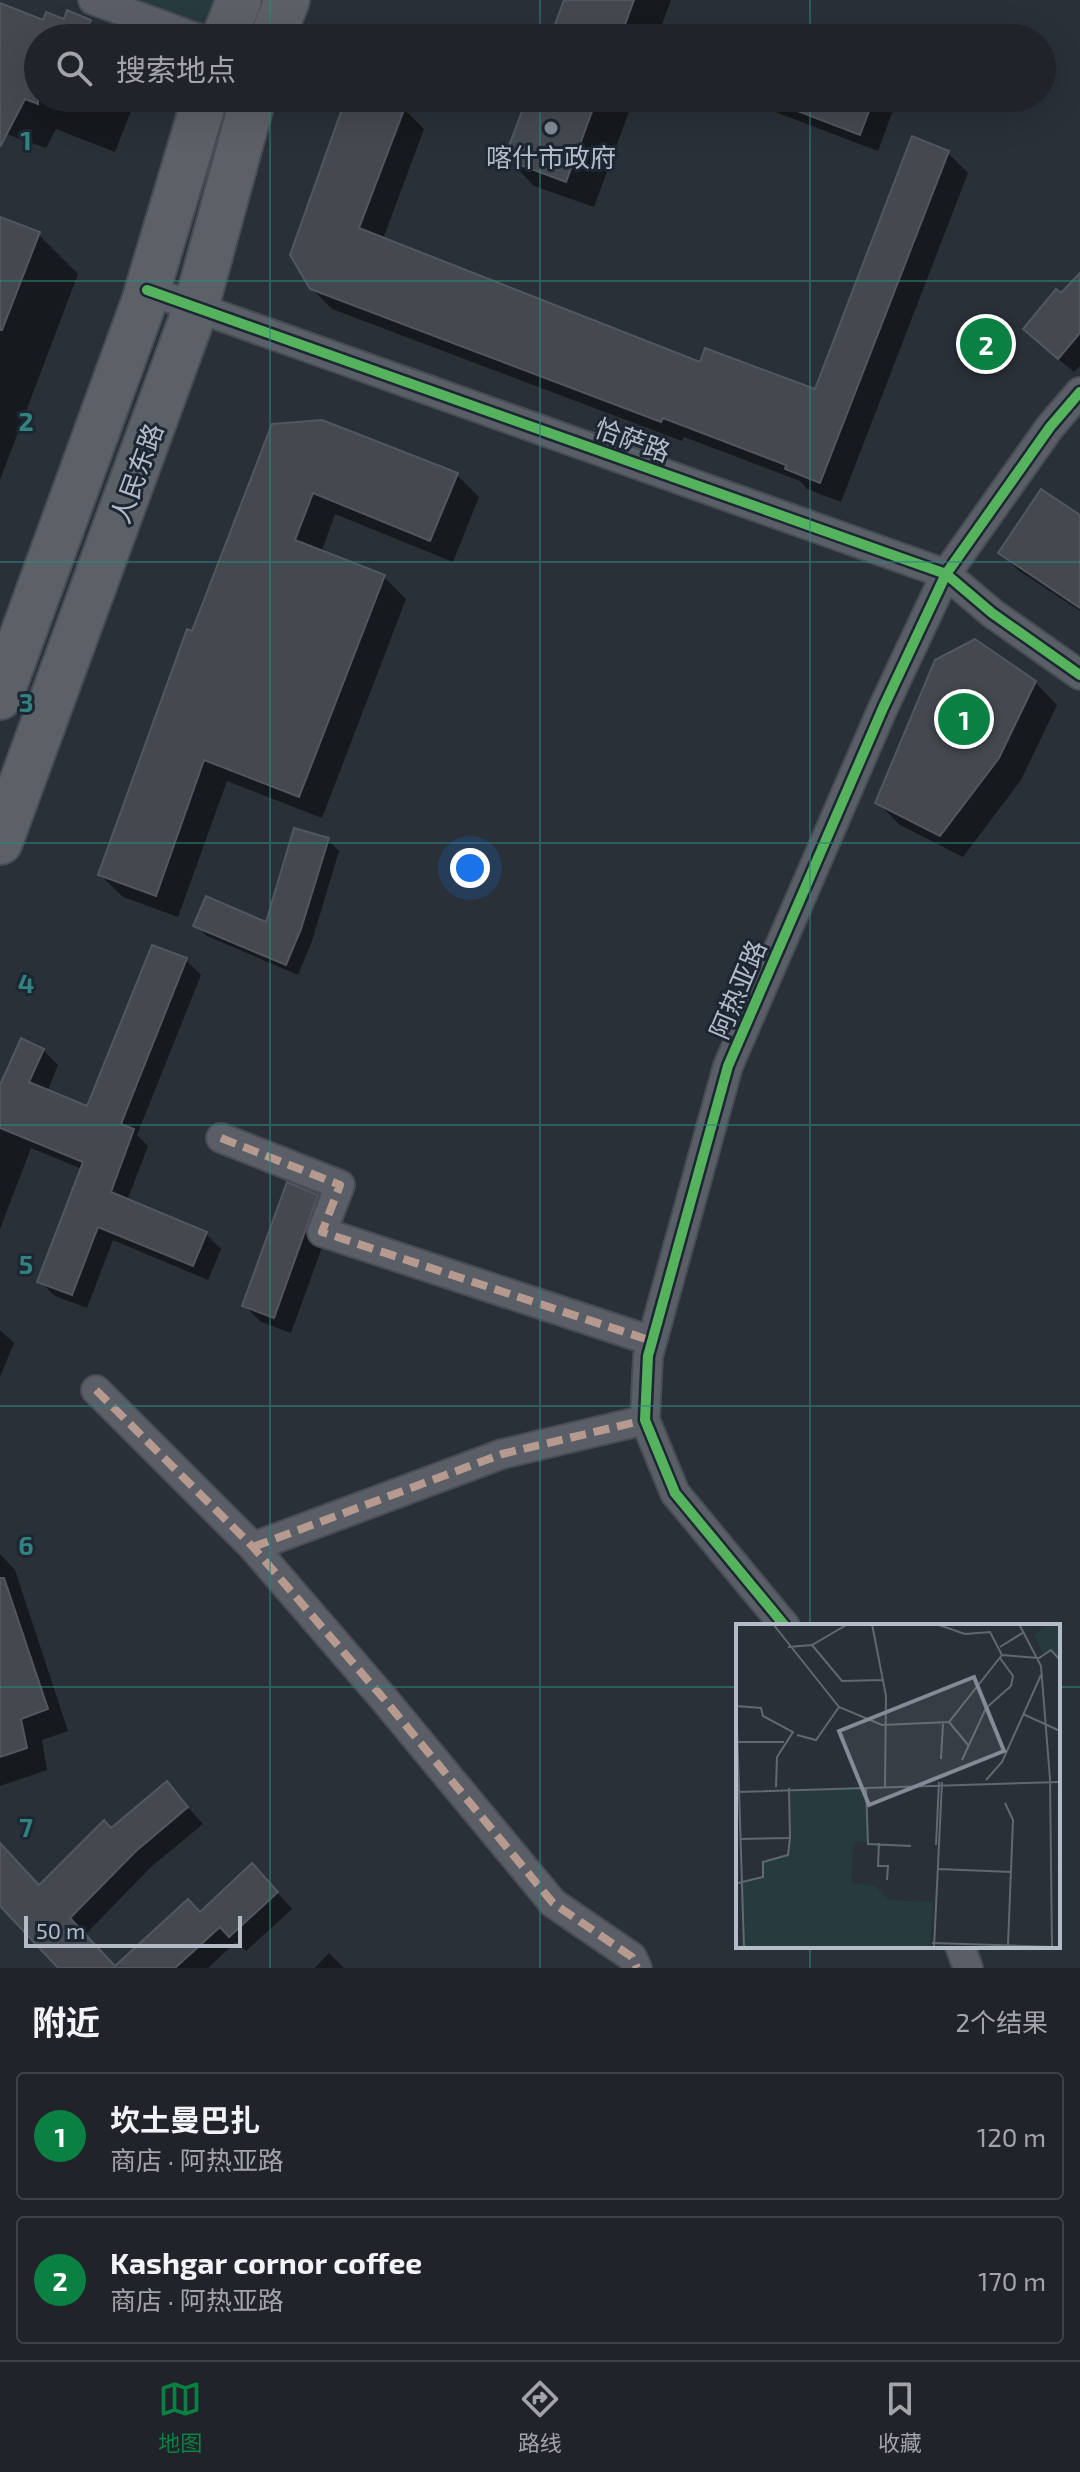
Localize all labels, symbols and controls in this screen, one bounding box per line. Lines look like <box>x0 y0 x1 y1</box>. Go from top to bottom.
search box <box>24 24 1056 112</box>
icon: search <box>52 46 96 90</box>
text: 搜索地点 <box>116 51 236 87</box>
marker: 喀什市政府 <box>542 119 560 137</box>
text: 1 <box>20 124 32 155</box>
place label: 喀什市政府 <box>486 141 616 172</box>
pin: 2 <box>960 314 1012 374</box>
text: 2 <box>18 405 34 436</box>
street label: 恰萨路 <box>591 411 675 467</box>
street label: 人民东路 <box>104 419 168 527</box>
text: 3 <box>19 686 33 717</box>
pin: 1 <box>938 689 990 749</box>
your location <box>450 848 490 888</box>
street label: 阿热亚路 <box>702 935 772 1043</box>
text: 4 <box>18 967 34 998</box>
text: 5 <box>19 1248 33 1279</box>
text: 6 <box>18 1529 34 1560</box>
inset map <box>736 1624 1060 1948</box>
text: 7 <box>19 1811 33 1842</box>
scale bar <box>24 1912 242 1948</box>
text: 50 m <box>36 1917 85 1943</box>
text: 附近 <box>32 2001 100 2042</box>
text: 2个结果 <box>955 2006 1048 2037</box>
text: 坎土曼巴扎 <box>110 2101 260 2137</box>
text: 1 <box>54 2121 66 2152</box>
text: 120 m <box>977 2121 1046 2152</box>
text: 商店 · 阿热亚路 <box>110 2144 284 2175</box>
text: Kashgar cornor coffee <box>110 2244 422 2280</box>
text: 2 <box>52 2265 68 2296</box>
text: 170 m <box>978 2265 1046 2296</box>
text: 商店 · 阿热亚路 <box>110 2284 284 2315</box>
tab: 地图 <box>158 2377 202 2457</box>
tab: 路线 <box>518 2377 562 2457</box>
tab: 收藏 <box>878 2377 922 2457</box>

